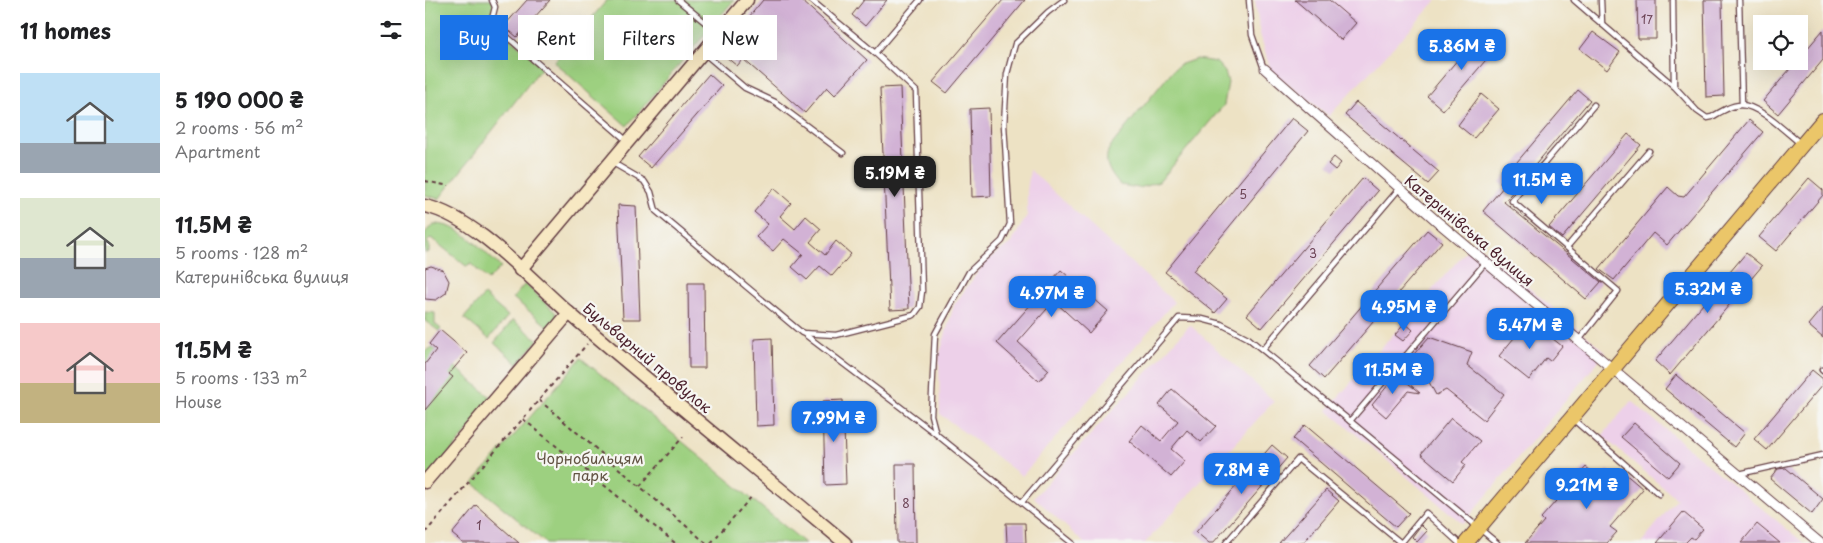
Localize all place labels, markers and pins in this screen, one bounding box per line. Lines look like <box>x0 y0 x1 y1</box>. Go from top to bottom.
pin: 5.86M ₴ <box>1416 28 1508 71</box>
pin: 5.19M ₴ <box>849 156 941 198</box>
pin: 11.5M ₴ <box>1496 162 1588 205</box>
pin: 5.32M ₴ <box>1662 272 1754 314</box>
pin: 4.97M ₴ <box>1006 276 1098 318</box>
pin: 4.95M ₴ <box>1358 290 1450 332</box>
pin: 5.47M ₴ <box>1484 308 1576 350</box>
pin: 11.5M ₴ <box>1347 352 1439 395</box>
pin: 7.99M ₴ <box>788 400 880 443</box>
pin: 7.8M ₴ <box>1201 452 1283 495</box>
pin: 9.21M ₴ <box>1541 468 1633 510</box>

